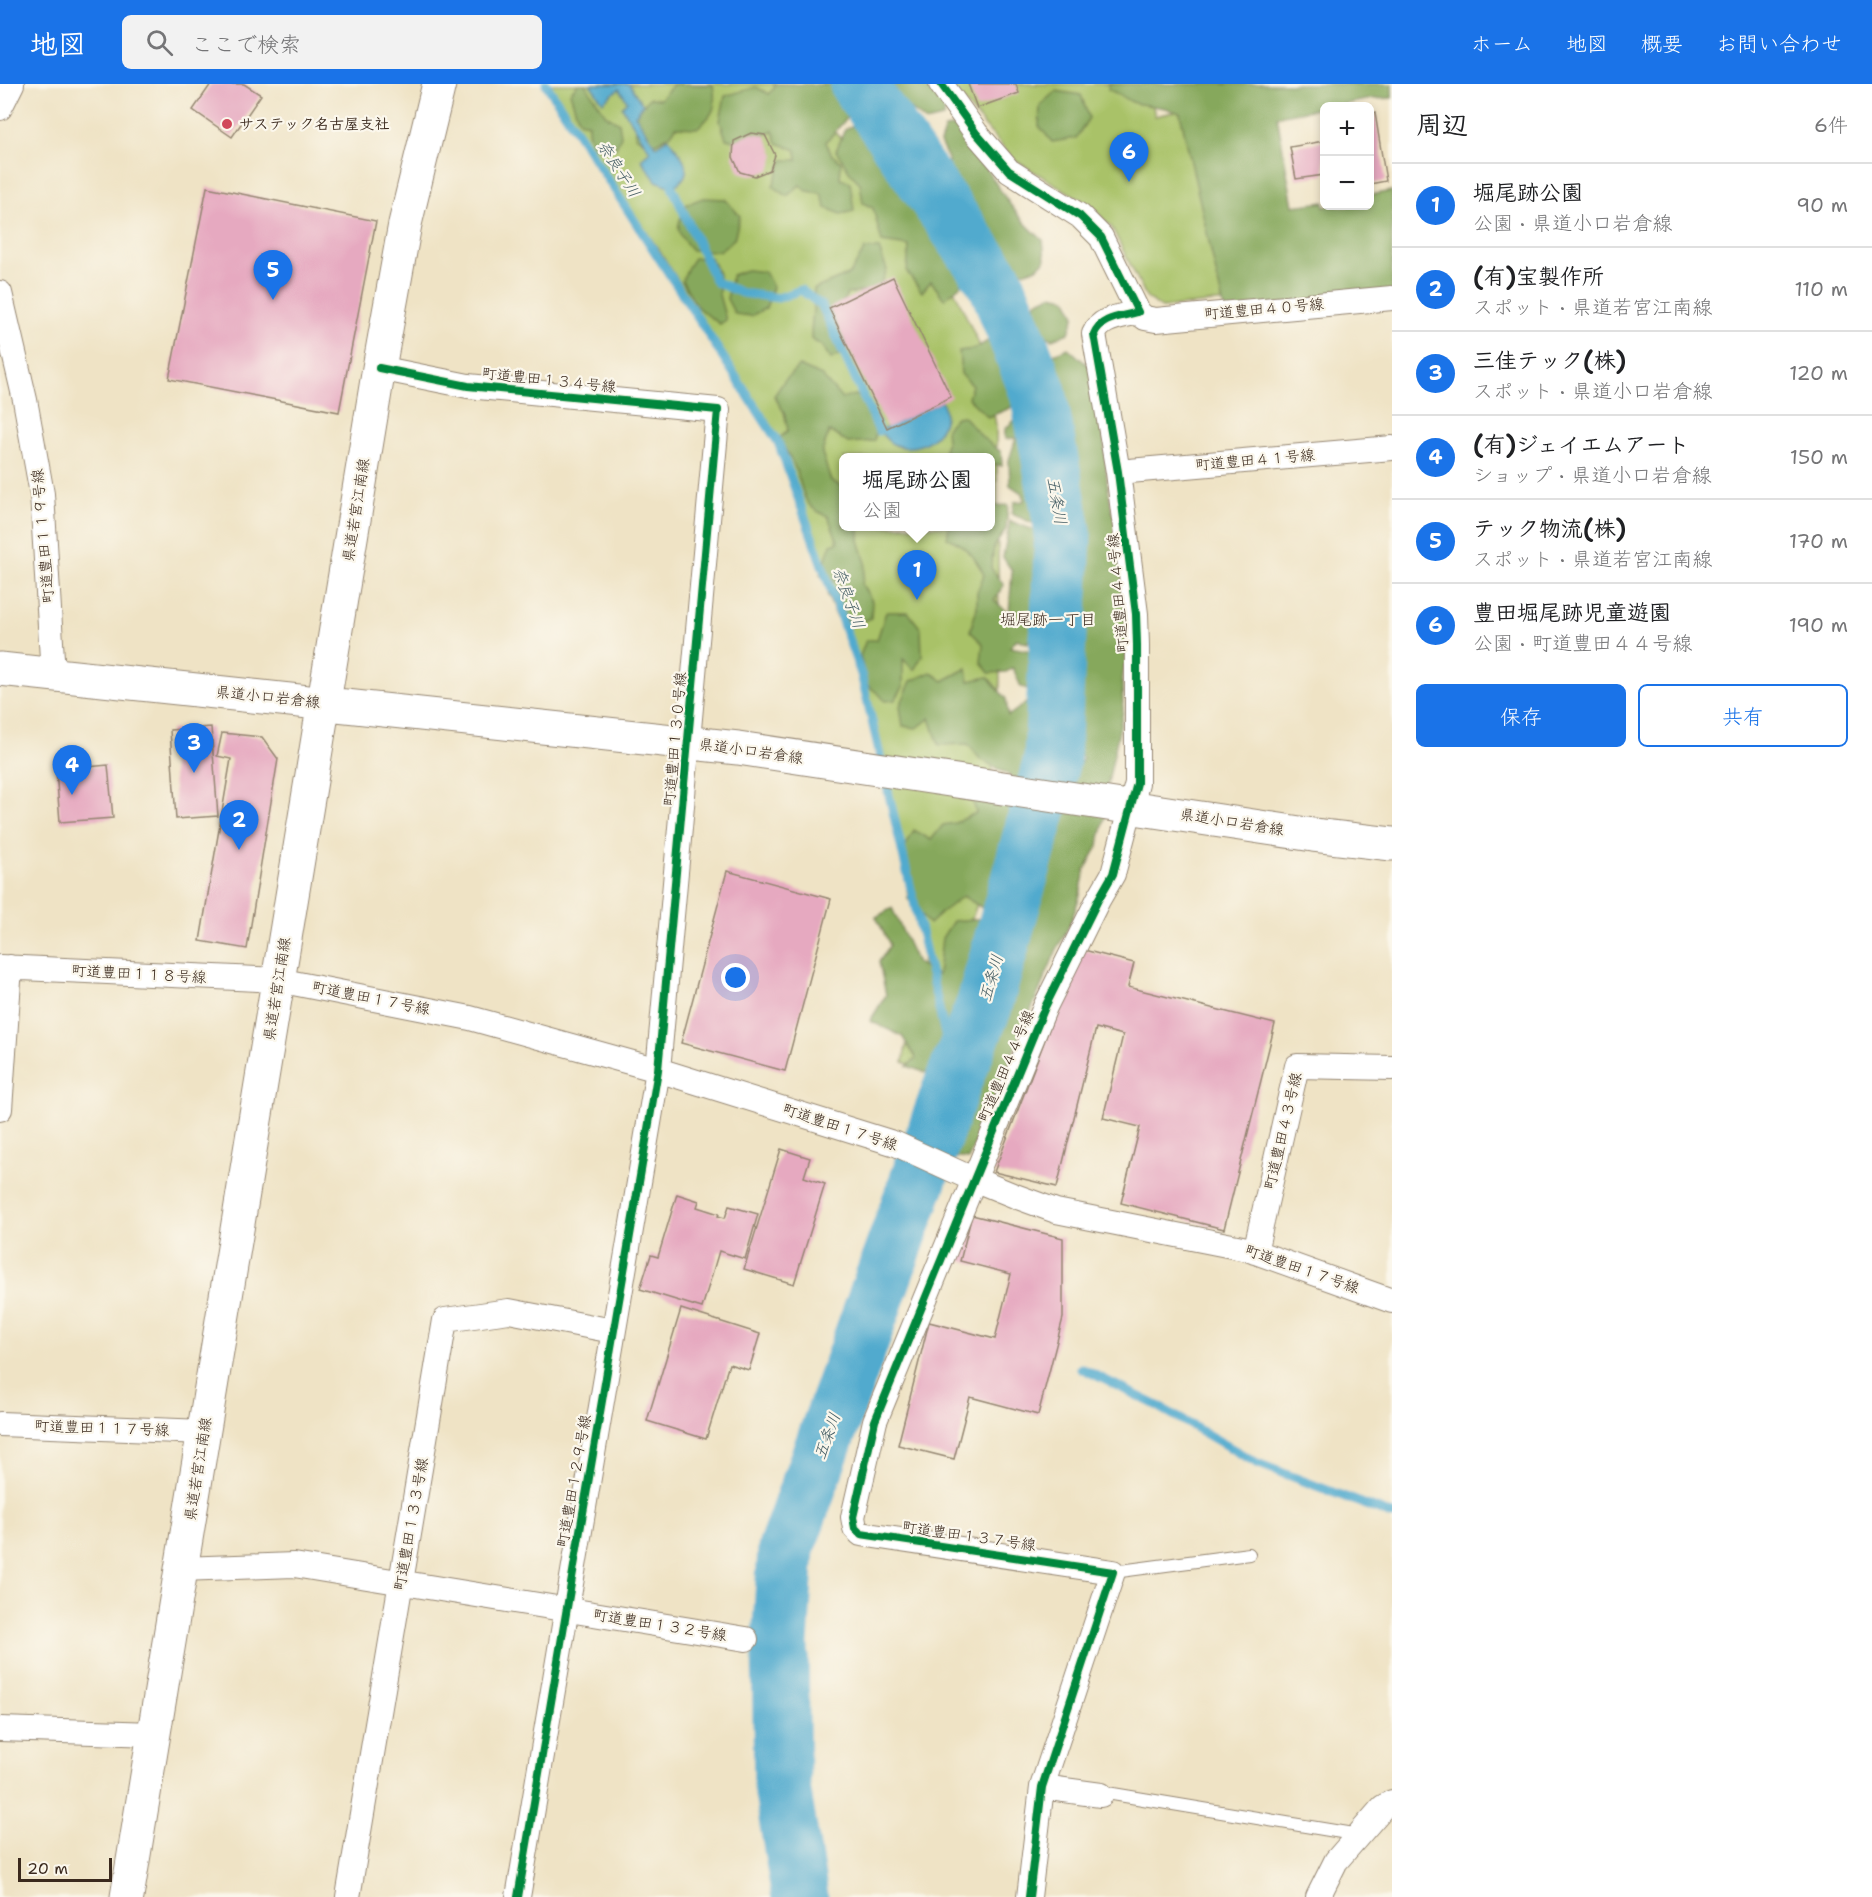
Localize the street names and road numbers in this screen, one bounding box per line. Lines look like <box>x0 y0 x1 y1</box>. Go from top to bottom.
street label: 町道豊田４０号線 <box>1203 294 1325 324</box>
street label: 町道豊田１３４号線 <box>481 363 617 397</box>
street label: 町道豊田４１号線 <box>1194 445 1316 475</box>
street label: 県道若宮江南線 <box>338 457 374 563</box>
street label: 町道豊田１１９号線 <box>27 468 59 604</box>
street label: 町道豊田４４号線 <box>1103 532 1133 654</box>
street label: 町道豊田１３０号線 <box>659 671 691 807</box>
street label: 県道小口岩倉線 <box>215 682 321 712</box>
street label: 県道小口岩倉線 <box>698 734 804 768</box>
street label: 県道小口岩倉線 <box>1179 804 1285 840</box>
street label: 県道若宮江南線 <box>259 936 295 1042</box>
street label: 町道豊田１１８号線 <box>71 960 207 988</box>
street label: 町道豊田１７号線 <box>310 977 432 1019</box>
street label: 町道豊田４４号線 <box>973 1007 1039 1125</box>
street label: 町道豊田４３号線 <box>1260 1070 1306 1192</box>
street label: 町道豊田１７号線 <box>780 1099 900 1155</box>
street label: 町道豊田１７号線 <box>1242 1240 1362 1298</box>
street label: 町道豊田１２９号線 <box>552 1413 596 1549</box>
street label: 町道豊田１１７号線 <box>34 1416 170 1440</box>
street label: 県道若宮江南線 <box>180 1416 216 1522</box>
street label: 町道豊田１３３号線 <box>389 1456 433 1592</box>
street label: 町道豊田１３７号線 <box>901 1517 1037 1555</box>
street label: 町道豊田１３２号線 <box>592 1605 728 1645</box>

